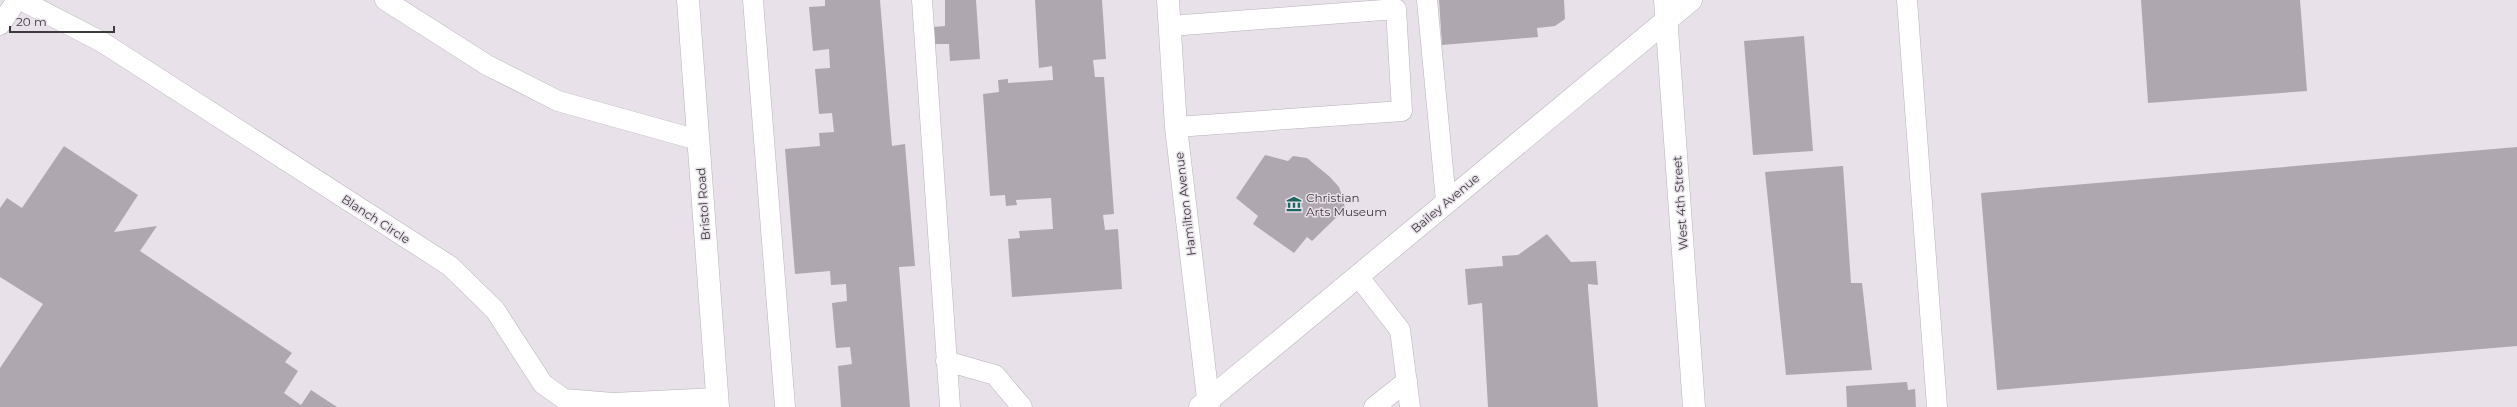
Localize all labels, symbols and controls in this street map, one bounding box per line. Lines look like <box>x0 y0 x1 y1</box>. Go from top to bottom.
scale bar <box>10 8 114 34</box>
text: 20 m <box>16 14 47 29</box>
street label: Hamilton Avenue <box>1171 151 1199 257</box>
street label: West 4th Street <box>1669 155 1691 250</box>
street label: Bristol Road <box>693 167 713 241</box>
street label: Bailey Avenue <box>1408 170 1482 236</box>
place label: Christian Arts Museum <box>1306 190 1387 219</box>
street label: Blanch Circle <box>339 191 413 247</box>
museum icon: Christian Arts Museum <box>1285 195 1303 213</box>

